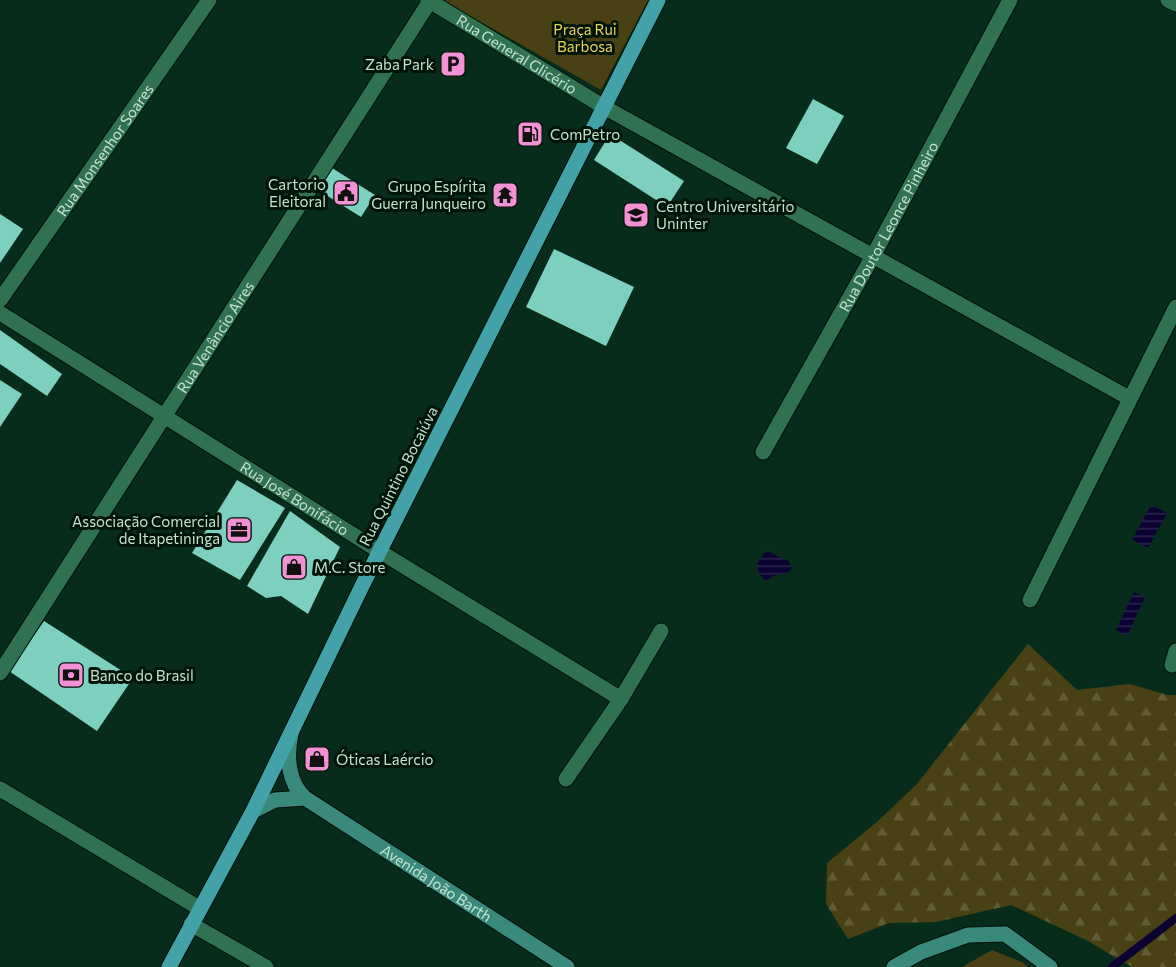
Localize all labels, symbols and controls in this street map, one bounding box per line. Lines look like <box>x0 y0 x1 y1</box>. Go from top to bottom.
street label: Rua General Glicério <box>453 11 580 98</box>
park label: Praça Rui Barbosa <box>553 20 617 55</box>
parking icon: Zaba Park <box>438 49 468 79</box>
place label: Zaba Park <box>365 55 434 73</box>
street label: Rua Monsenhor Soares <box>52 80 157 219</box>
fuel station icon: ComPetro <box>515 119 545 149</box>
place label: ComPetro <box>550 125 620 143</box>
street label: Rua Doutor Leonce Pinheiro <box>835 138 942 315</box>
place label: Cartorio Eleitoral <box>268 175 326 210</box>
place label: Grupo Espírita Guerra Junqueiro <box>371 177 486 212</box>
public building icon: Cartorio Eleitoral <box>331 178 361 208</box>
temple icon: Grupo Espírita Guerra Junqueiro <box>490 180 520 210</box>
place label: Centro Universitário Uninter <box>656 197 794 232</box>
school or university icon: Centro Universitário Uninter <box>621 200 651 230</box>
street label: Rua Venâncio Aires <box>173 278 258 396</box>
street label: Rua Quintino Bocaiúva <box>355 403 441 549</box>
street label: Rua José Bonifácio <box>237 457 352 539</box>
place label: Associação Comercial de Itapetininga <box>72 512 220 547</box>
office icon: Associação Comercial de Itapetininga <box>224 515 254 545</box>
shop icon: M.C. Store <box>279 552 309 582</box>
place label: M.C. Store <box>314 558 386 576</box>
bank icon: Banco do Brasil <box>56 660 86 690</box>
place label: Banco do Brasil <box>90 666 194 684</box>
shop icon: Óticas Laércio <box>302 744 332 774</box>
place label: Óticas Laércio <box>336 749 434 768</box>
street label: Avenida João Barth <box>378 840 495 925</box>

